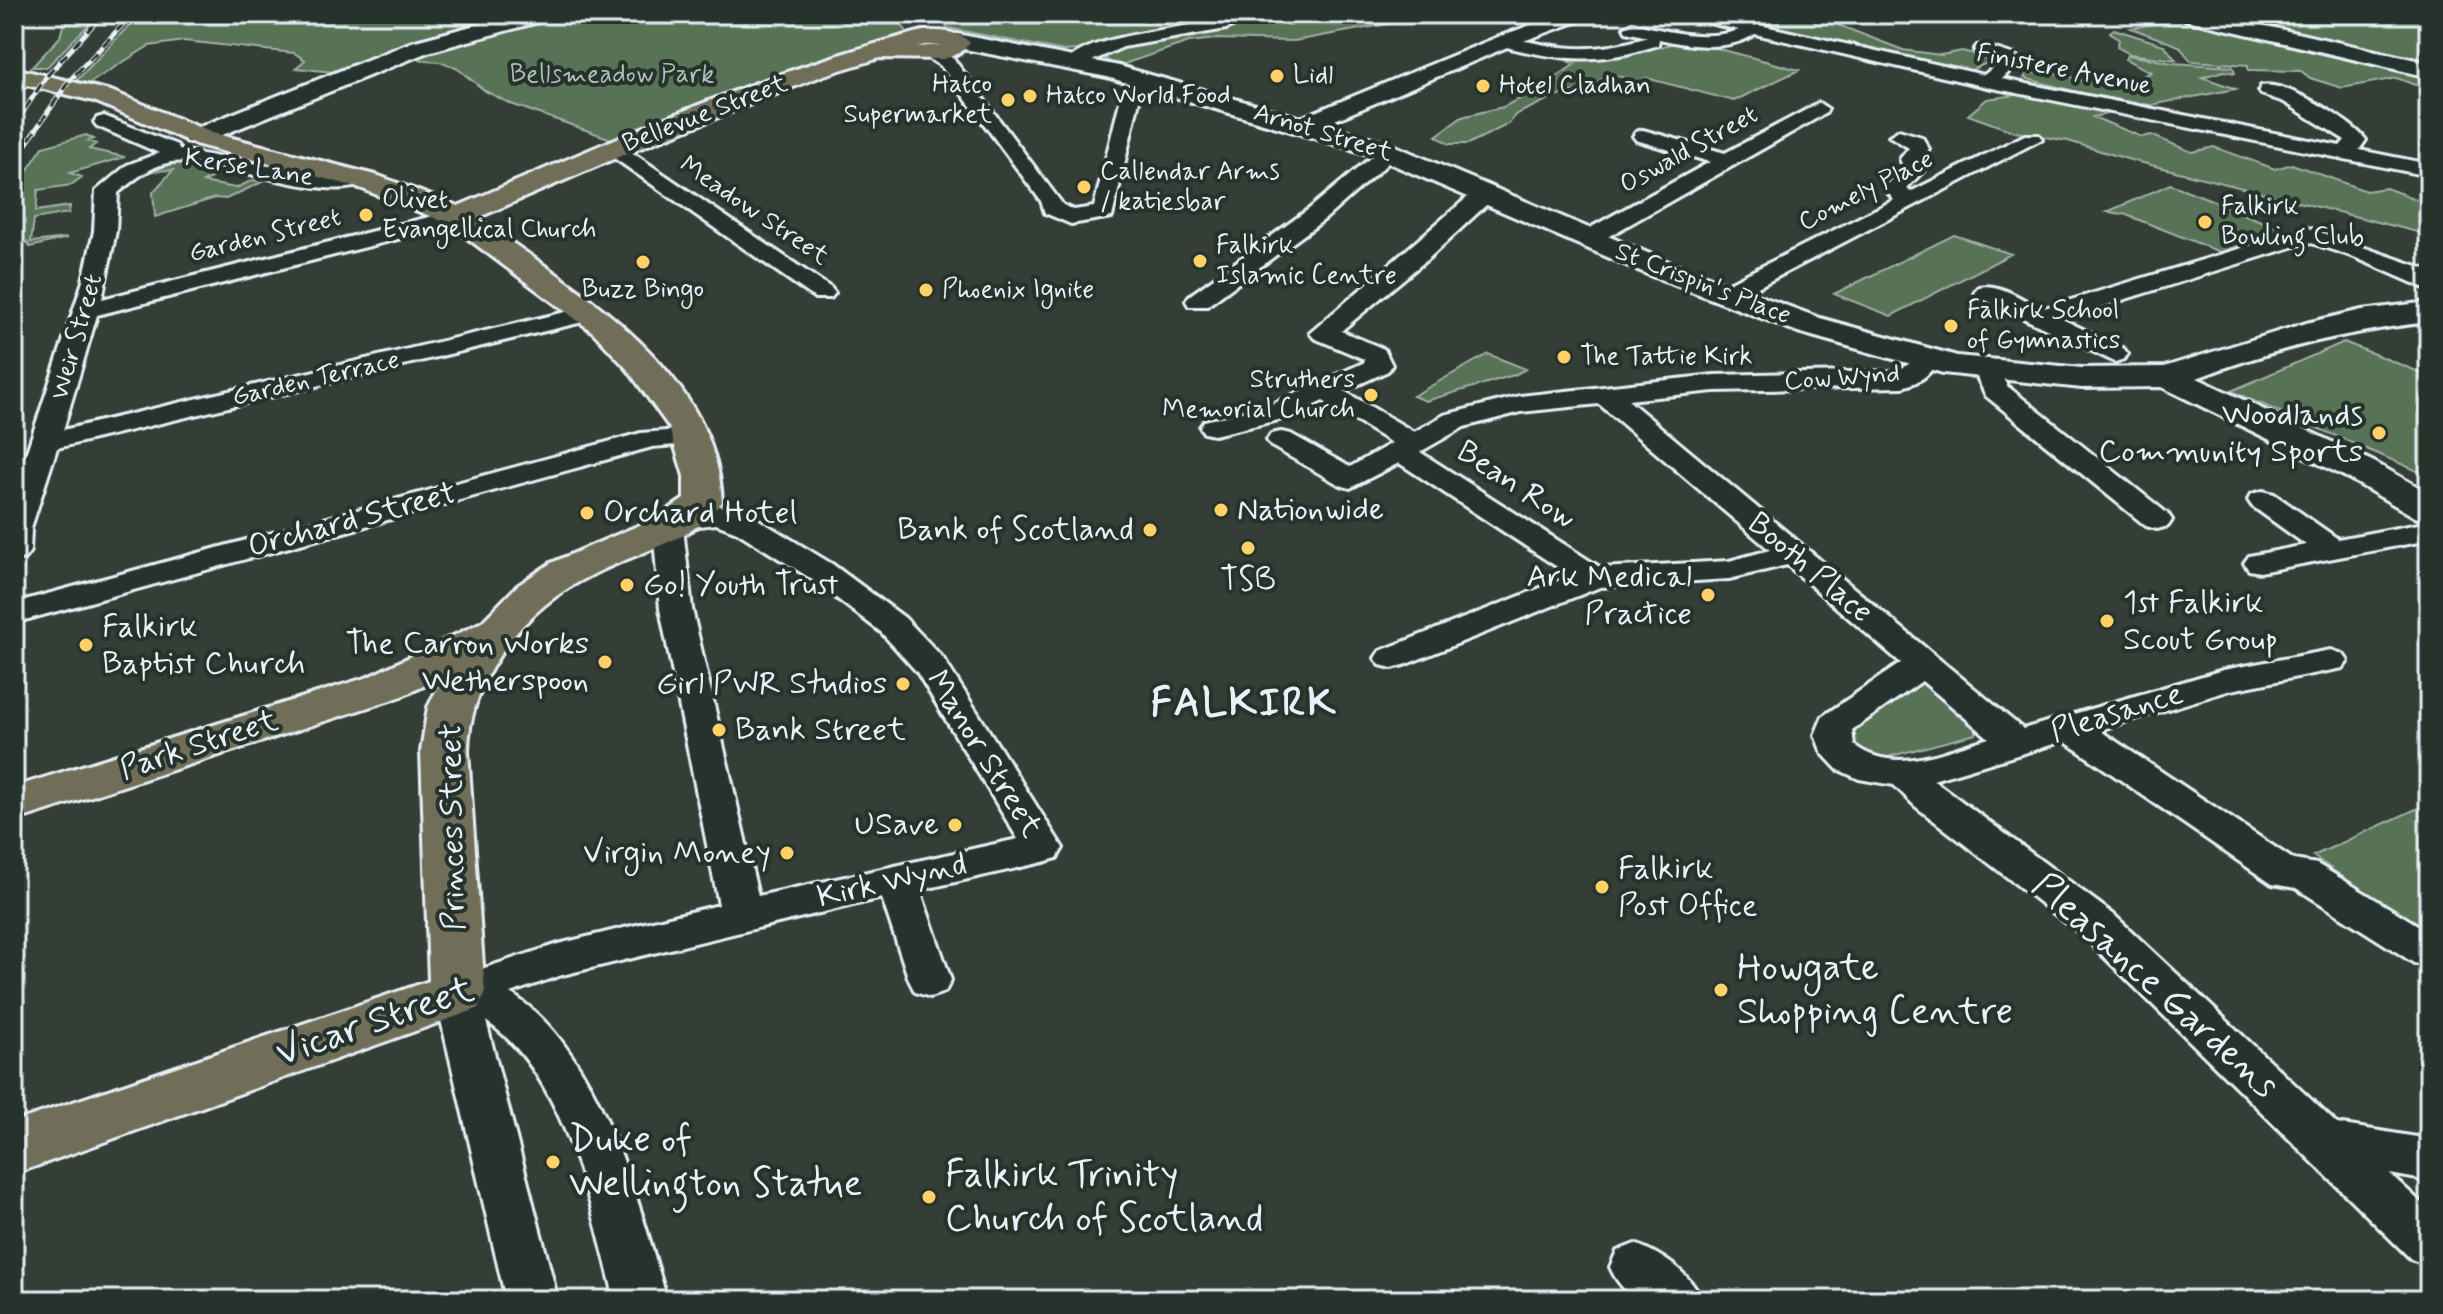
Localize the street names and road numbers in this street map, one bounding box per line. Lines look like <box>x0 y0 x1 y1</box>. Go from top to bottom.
street label: Finistere Avenue <box>1974 36 2154 104</box>
street label: Bellevue Street <box>618 67 792 161</box>
street label: Arnot Street <box>1249 96 1397 170</box>
street label: Oswald Street <box>1614 98 1764 202</box>
street label: Kerse Lane <box>182 141 316 195</box>
street label: Comely Place <box>1793 142 1939 240</box>
street label: Meadow Street <box>673 148 835 274</box>
street label: Garden Street <box>185 201 345 271</box>
street label: St Crispin's Place <box>1610 235 1796 333</box>
street label: Weir Street <box>43 270 111 404</box>
street label: Garden Terrace <box>229 343 403 415</box>
street label: Cow Wynd <box>1783 357 1901 399</box>
street label: Bean Row <box>1448 431 1584 539</box>
street label: Orchard Street <box>243 472 461 568</box>
street label: Booth Place <box>1738 503 1882 633</box>
street label: Manor Street <box>916 662 1052 846</box>
street label: Pleasance <box>2046 673 2188 753</box>
street label: Park Street <box>115 700 284 790</box>
street label: Princes Street <box>430 723 476 931</box>
street label: Kirk Wynd <box>813 843 971 919</box>
street label: Pleasance Gardens <box>2021 862 2289 1110</box>
street label: Vicar Street <box>270 965 480 1079</box>

